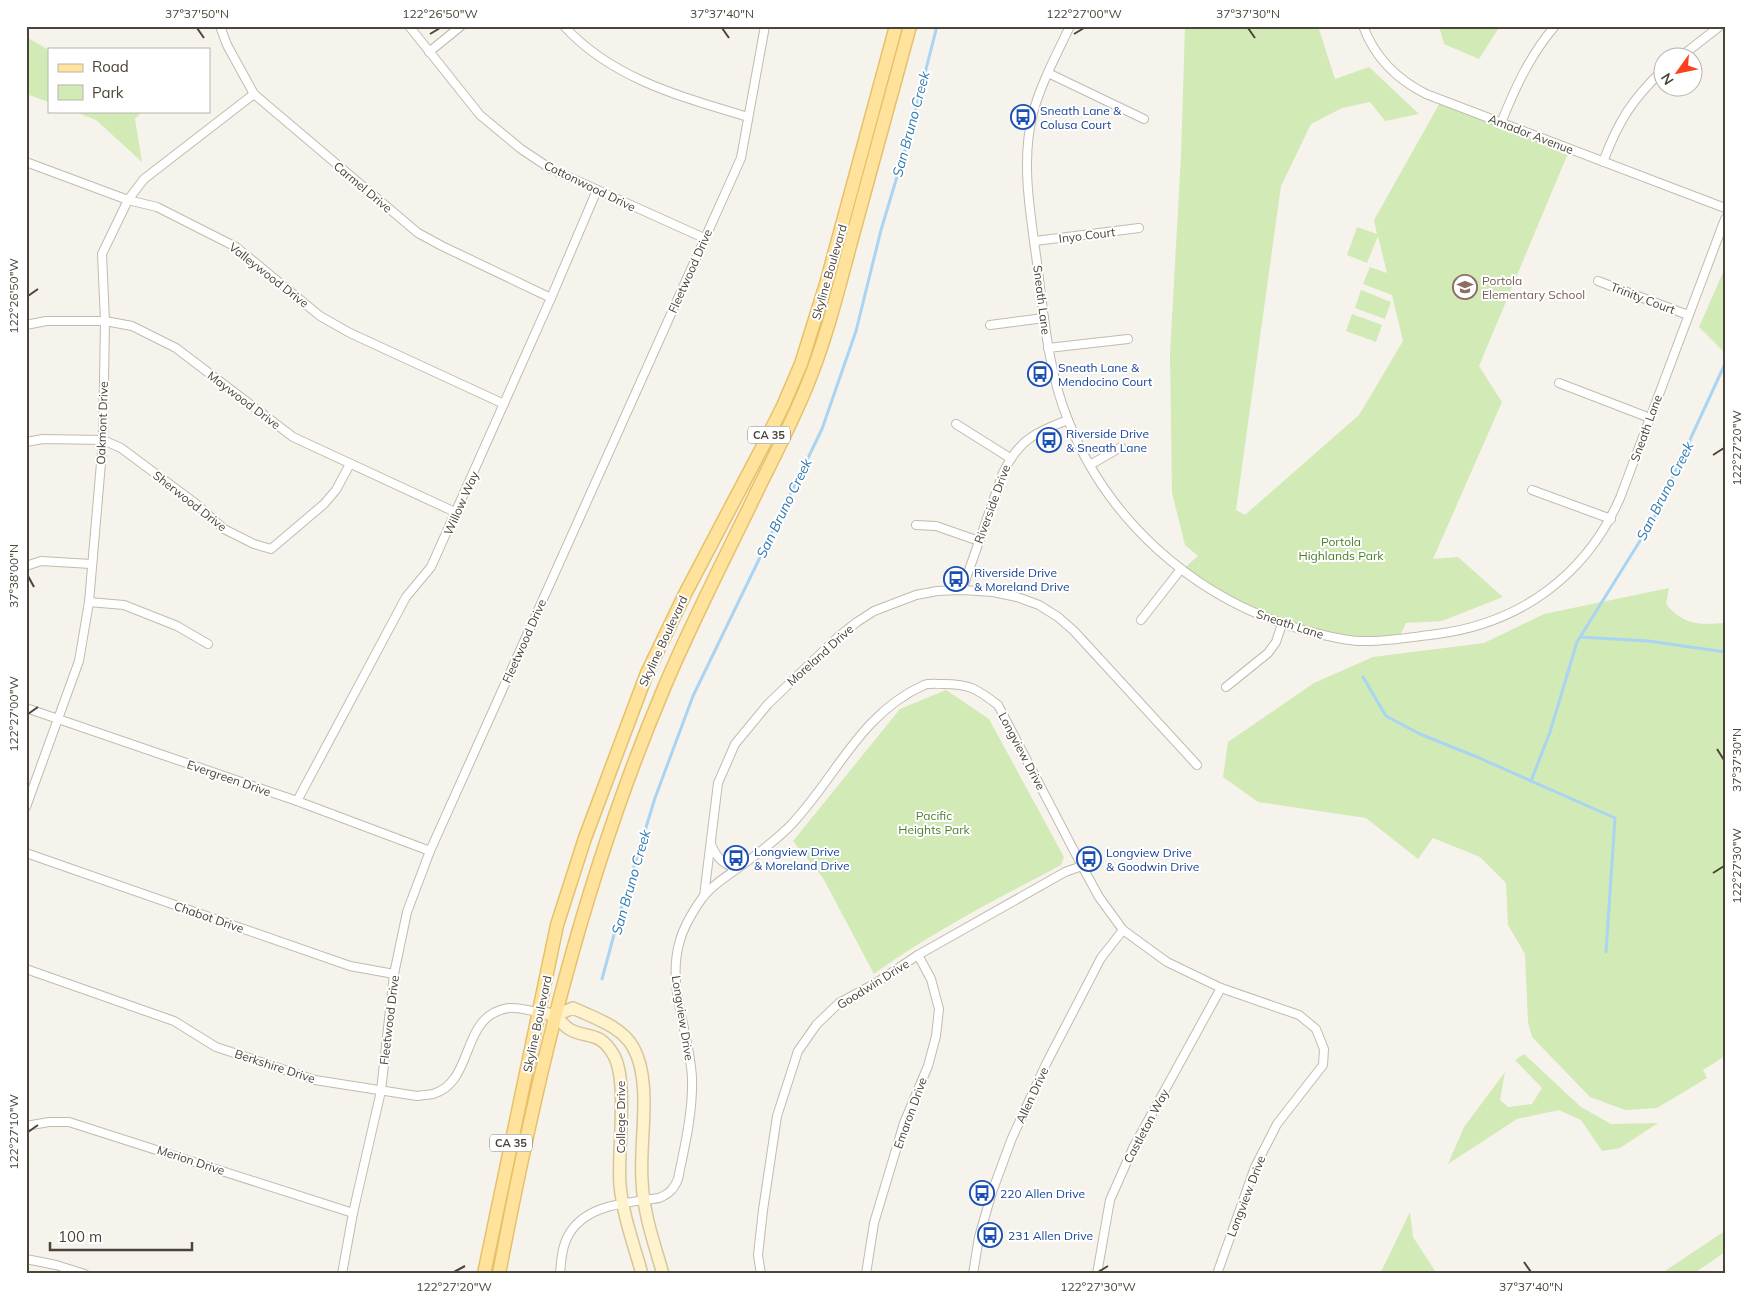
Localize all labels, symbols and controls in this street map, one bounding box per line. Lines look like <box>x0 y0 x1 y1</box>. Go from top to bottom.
text: 37°37'50"N <box>165 6 229 21</box>
text: 122°26'50"W <box>402 6 478 21</box>
text: 37°37'40"N <box>690 6 754 21</box>
text: 122°27'00"W <box>1046 6 1122 21</box>
text: 37°37'30"N <box>1216 6 1280 21</box>
legend <box>48 48 210 112</box>
north arrow <box>1654 48 1704 98</box>
text: Road <box>92 57 129 76</box>
water label: San Bruno Creek <box>888 69 934 179</box>
text: N <box>1657 70 1678 88</box>
text: Park <box>92 83 124 102</box>
place label: Sneath Lane & Colusa Court <box>1040 103 1122 132</box>
bus stop icon: Sneath Lane & Colusa Court <box>1010 104 1036 130</box>
street label: Amador Avenue <box>1486 111 1576 157</box>
street label: Cottonwood Drive <box>542 157 638 215</box>
street label: Carmel Drive <box>331 158 395 216</box>
street label: Skyline Boulevard <box>808 223 850 321</box>
street label: Inyo Court <box>1058 224 1116 246</box>
street label: Fleetwood Drive <box>665 227 715 315</box>
street label: Valleywood Drive <box>226 239 312 311</box>
text: 122°26'50"W <box>6 258 21 334</box>
street label: Sneath Lane <box>1030 264 1054 336</box>
place label: Portola Elementary School <box>1482 273 1585 302</box>
school or university icon: Portola Elementary School <box>1452 274 1478 300</box>
street label: Trinity Court <box>1609 279 1677 317</box>
place label: Sneath Lane & Mendocino Court <box>1058 360 1152 389</box>
bus stop icon: Sneath Lane & Mendocino Court <box>1027 361 1053 387</box>
street label: Maywood Drive <box>205 368 283 432</box>
street label: Oakmont Drive <box>93 381 111 465</box>
street label: Sneath Lane <box>1627 393 1665 463</box>
text: 122°27'20"W <box>1729 410 1744 486</box>
road number: CA 35 <box>748 426 790 444</box>
place label: Riverside Drive & Sneath Lane <box>1066 426 1149 455</box>
bus stop icon: Riverside Drive & Sneath Lane <box>1036 427 1062 453</box>
water label: San Bruno Creek <box>1632 438 1698 543</box>
water label: San Bruno Creek <box>752 455 816 561</box>
street label: Riverside Drive <box>971 462 1013 546</box>
street label: Sherwood Drive <box>150 468 230 534</box>
street label: Willow Way <box>440 468 482 537</box>
park label: Portola Highlands Park <box>1299 534 1384 563</box>
text: 37°38'00"N <box>6 544 21 608</box>
place label: Riverside Drive & Moreland Drive <box>974 565 1070 594</box>
bus stop icon: Riverside Drive & Moreland Drive <box>943 566 969 592</box>
street label: Skyline Boulevard <box>635 593 691 689</box>
street label: Fleetwood Drive <box>499 597 549 685</box>
street label: Sneath Lane <box>1254 606 1326 642</box>
street label: Moreland Drive <box>784 621 856 689</box>
text: 122°27'00"W <box>6 676 21 752</box>
street label: Longview Drive <box>995 710 1049 792</box>
text: 37°37'30"N <box>1729 728 1744 792</box>
street label: Evergreen Drive <box>185 757 273 799</box>
park label: Pacific Heights Park <box>898 808 971 837</box>
water label: San Bruno Creek <box>607 827 655 937</box>
text: 122°27'30"W <box>1729 828 1744 904</box>
place label: Longview Drive & Moreland Drive <box>754 844 850 873</box>
bus stop icon: Longview Drive & Moreland Drive <box>723 845 749 871</box>
place label: Longview Drive & Goodwin Drive <box>1106 845 1199 874</box>
bus stop icon: Longview Drive & Goodwin Drive <box>1076 846 1102 872</box>
street label: Chabot Drive <box>172 898 246 936</box>
street label: Goodwin Drive <box>834 956 912 1012</box>
street label: Fleetwood Drive <box>376 974 402 1066</box>
street label: Skyline Boulevard <box>519 974 555 1074</box>
street label: Longview Drive <box>669 974 697 1062</box>
street label: Berkshire Drive <box>233 1046 317 1086</box>
street label: Allen Drive <box>1012 1065 1052 1125</box>
street label: Emaron Drive <box>890 1075 930 1151</box>
street label: College Drive <box>613 1081 628 1153</box>
street label: Castleton Way <box>1120 1086 1172 1166</box>
text: 122°27'10"W <box>6 1094 21 1170</box>
road number: CA 35 <box>490 1134 532 1152</box>
street label: Merion Drive <box>155 1142 227 1178</box>
street label: Longview Drive <box>1224 1153 1268 1239</box>
bus stop icon: 220 Allen Drive <box>969 1180 995 1206</box>
place label: 220 Allen Drive <box>1000 1186 1085 1201</box>
scale bar <box>50 1220 192 1252</box>
bus stop icon: 231 Allen Drive <box>977 1222 1003 1248</box>
text: 100 m <box>58 1227 102 1246</box>
place label: 231 Allen Drive <box>1008 1228 1093 1243</box>
text: 122°27'20"W <box>416 1279 492 1294</box>
text: 122°27'30"W <box>1060 1279 1136 1294</box>
text: 37°37'40"N <box>1499 1279 1563 1294</box>

